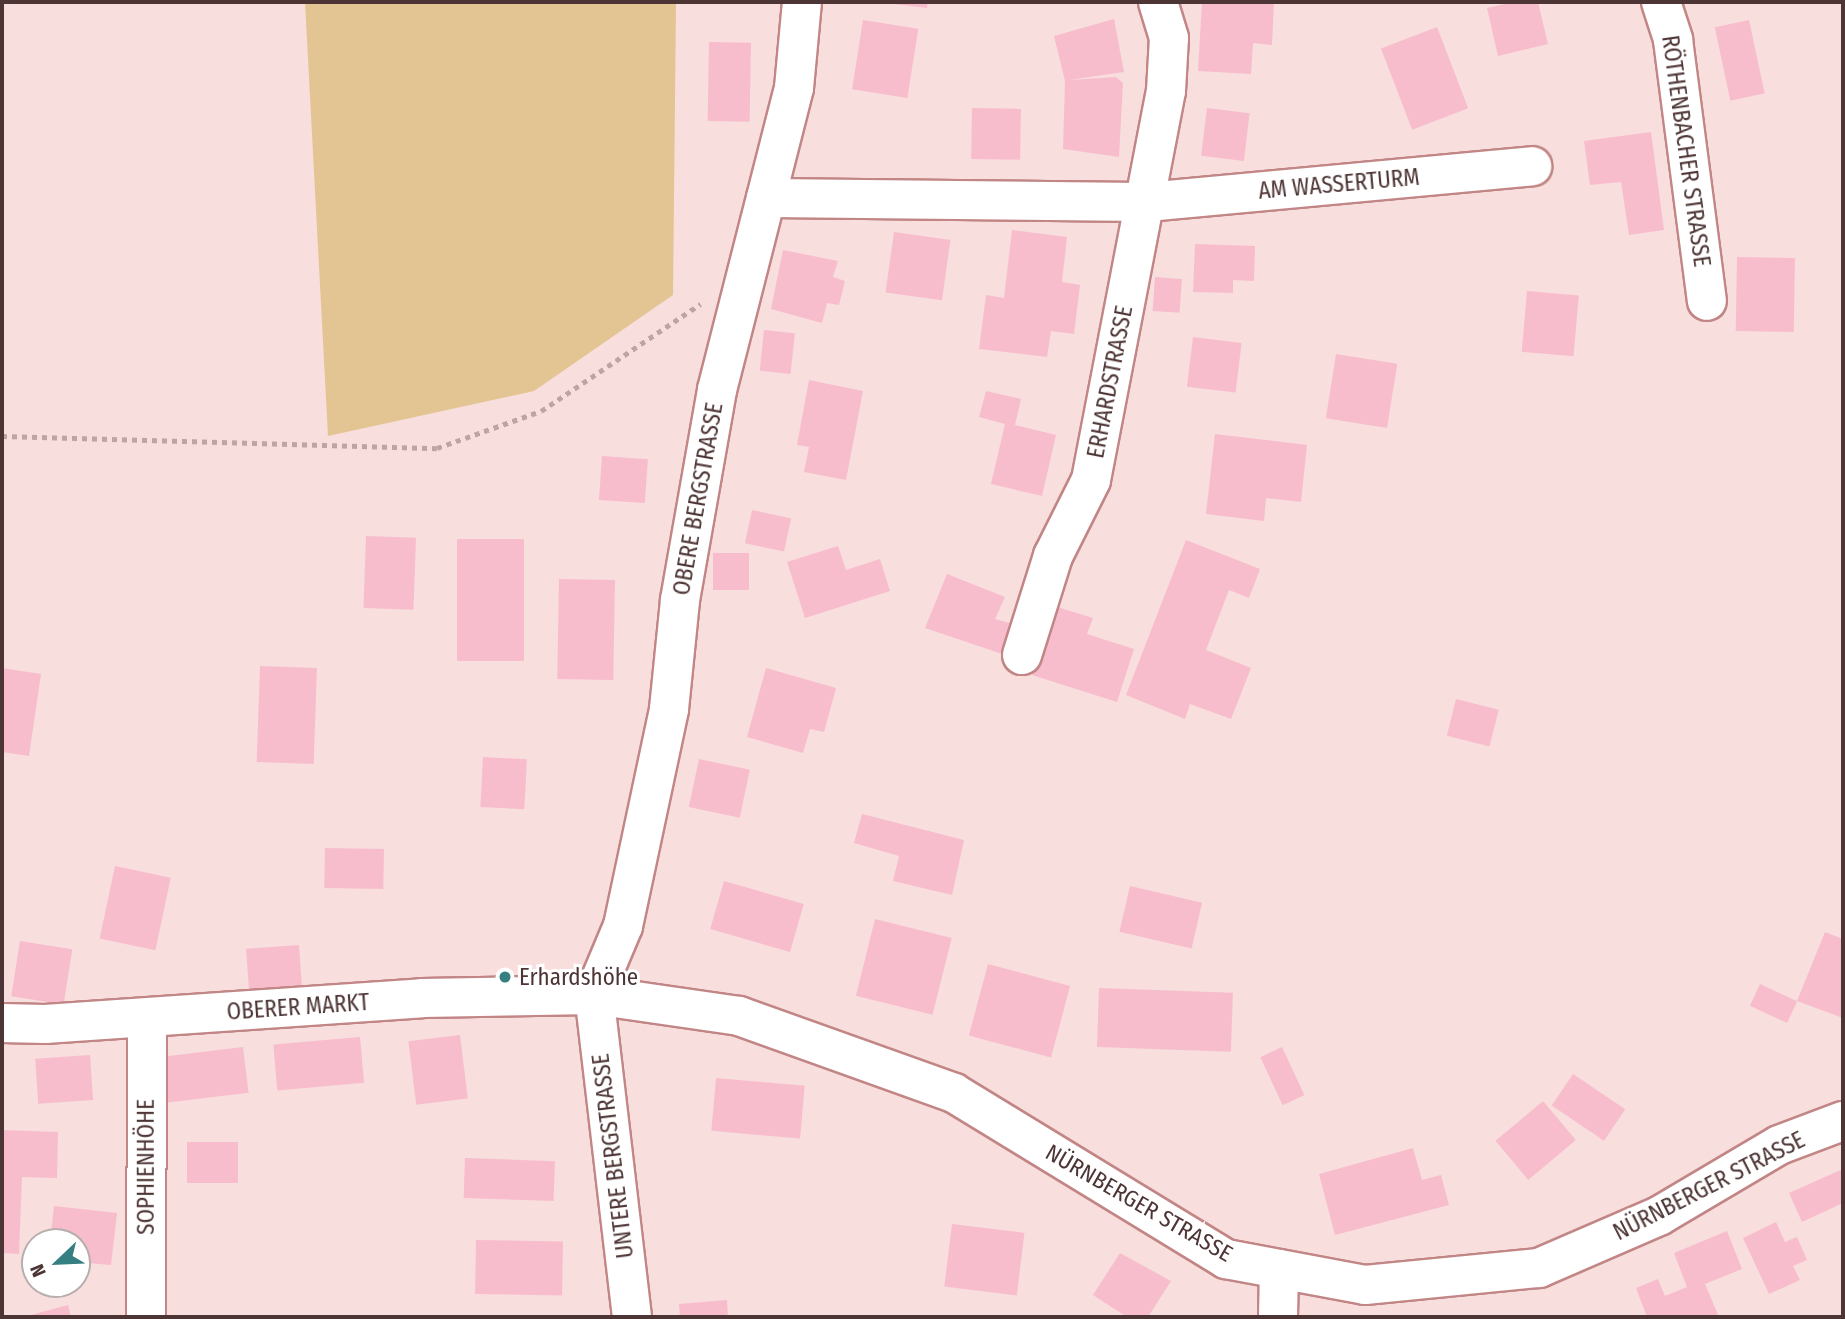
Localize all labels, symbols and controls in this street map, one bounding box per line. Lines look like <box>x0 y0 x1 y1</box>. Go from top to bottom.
street label: RÖTHENBACHER STRASSE <box>1656 33 1716 269</box>
street label: AM WASSERTURM <box>1257 163 1421 205</box>
street label: ERHARDSTRASSE <box>1082 303 1138 461</box>
street label: OBERE BERGSTRASSE <box>667 401 729 597</box>
place label: Erhardshöhe <box>519 963 638 991</box>
marker: Erhardshöhe <box>497 969 513 985</box>
street label: OBERER MARKT <box>226 988 370 1026</box>
street label: UNTERE BERGSTRASSE <box>587 1052 639 1260</box>
street label: SOPHIENHÖHE <box>132 1099 160 1235</box>
street label: NÜRNBERGER STRASSE <box>1609 1126 1809 1246</box>
street label: NÜRNBERGER STRASSE <box>1041 1138 1237 1268</box>
north arrow <box>21 1228 91 1298</box>
text: N <box>25 1261 51 1280</box>

